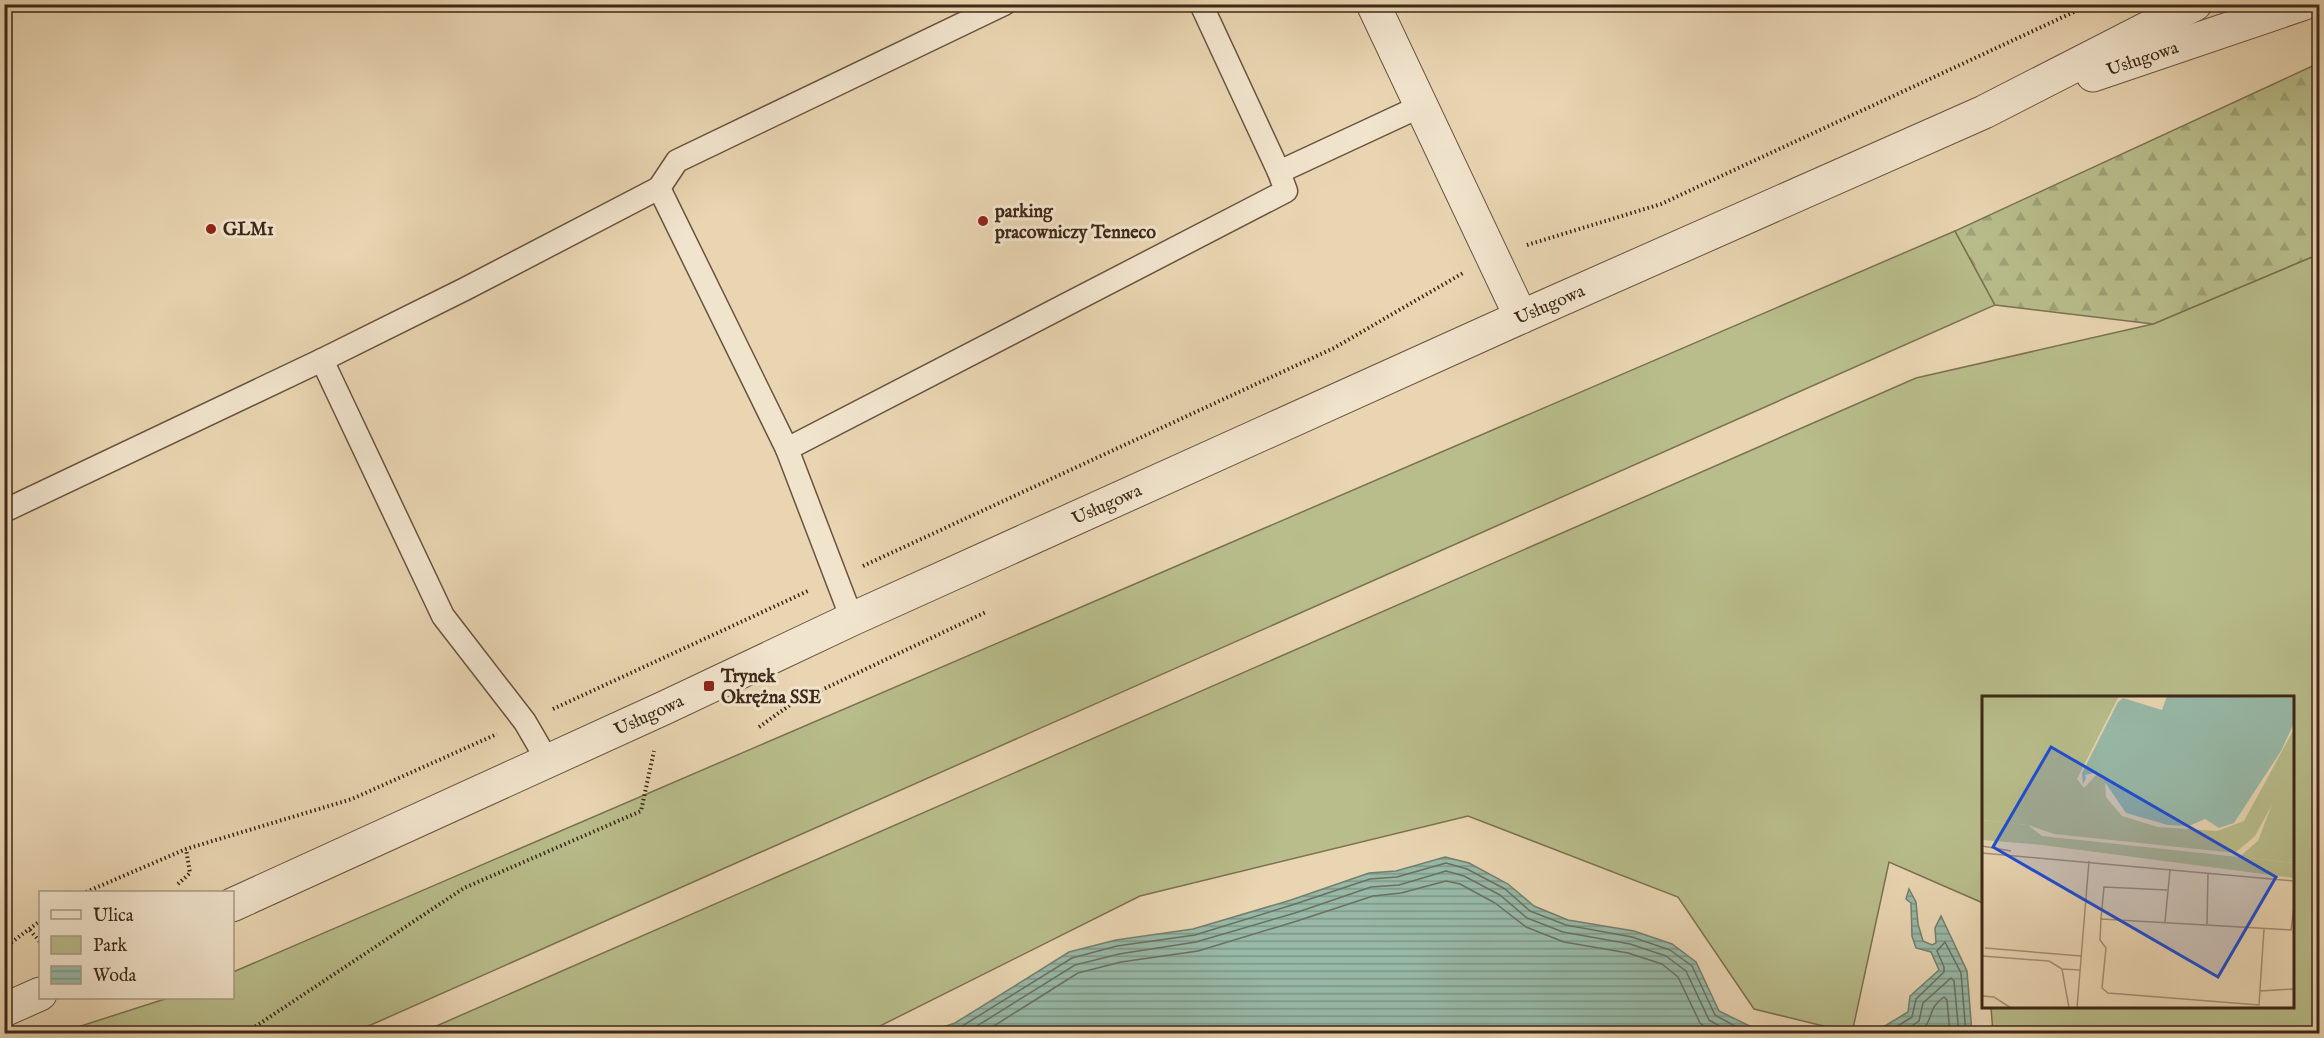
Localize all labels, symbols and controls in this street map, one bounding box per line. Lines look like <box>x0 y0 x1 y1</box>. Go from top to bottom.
street label: Usługowa <box>2104 37 2182 83</box>
place label: parking pracowniczy Tenneco <box>994 201 1156 245</box>
marker: parking pracowniczy Tenneco <box>976 214 990 228</box>
place label: GLM1 <box>223 219 274 242</box>
marker: GLM1 <box>204 222 218 236</box>
street label: Usługowa <box>1512 280 1589 331</box>
street label: Usługowa <box>1069 480 1146 531</box>
place label: Trynek Okrężna SSE <box>720 666 821 710</box>
marker: Trynek Okrężna SSE <box>702 679 716 693</box>
street label: Usługowa <box>611 690 688 742</box>
inset map <box>1982 696 2294 1008</box>
legend <box>39 891 234 999</box>
text: Ulica <box>93 905 134 928</box>
text: Park <box>93 935 128 958</box>
text: Woda <box>93 965 137 988</box>

